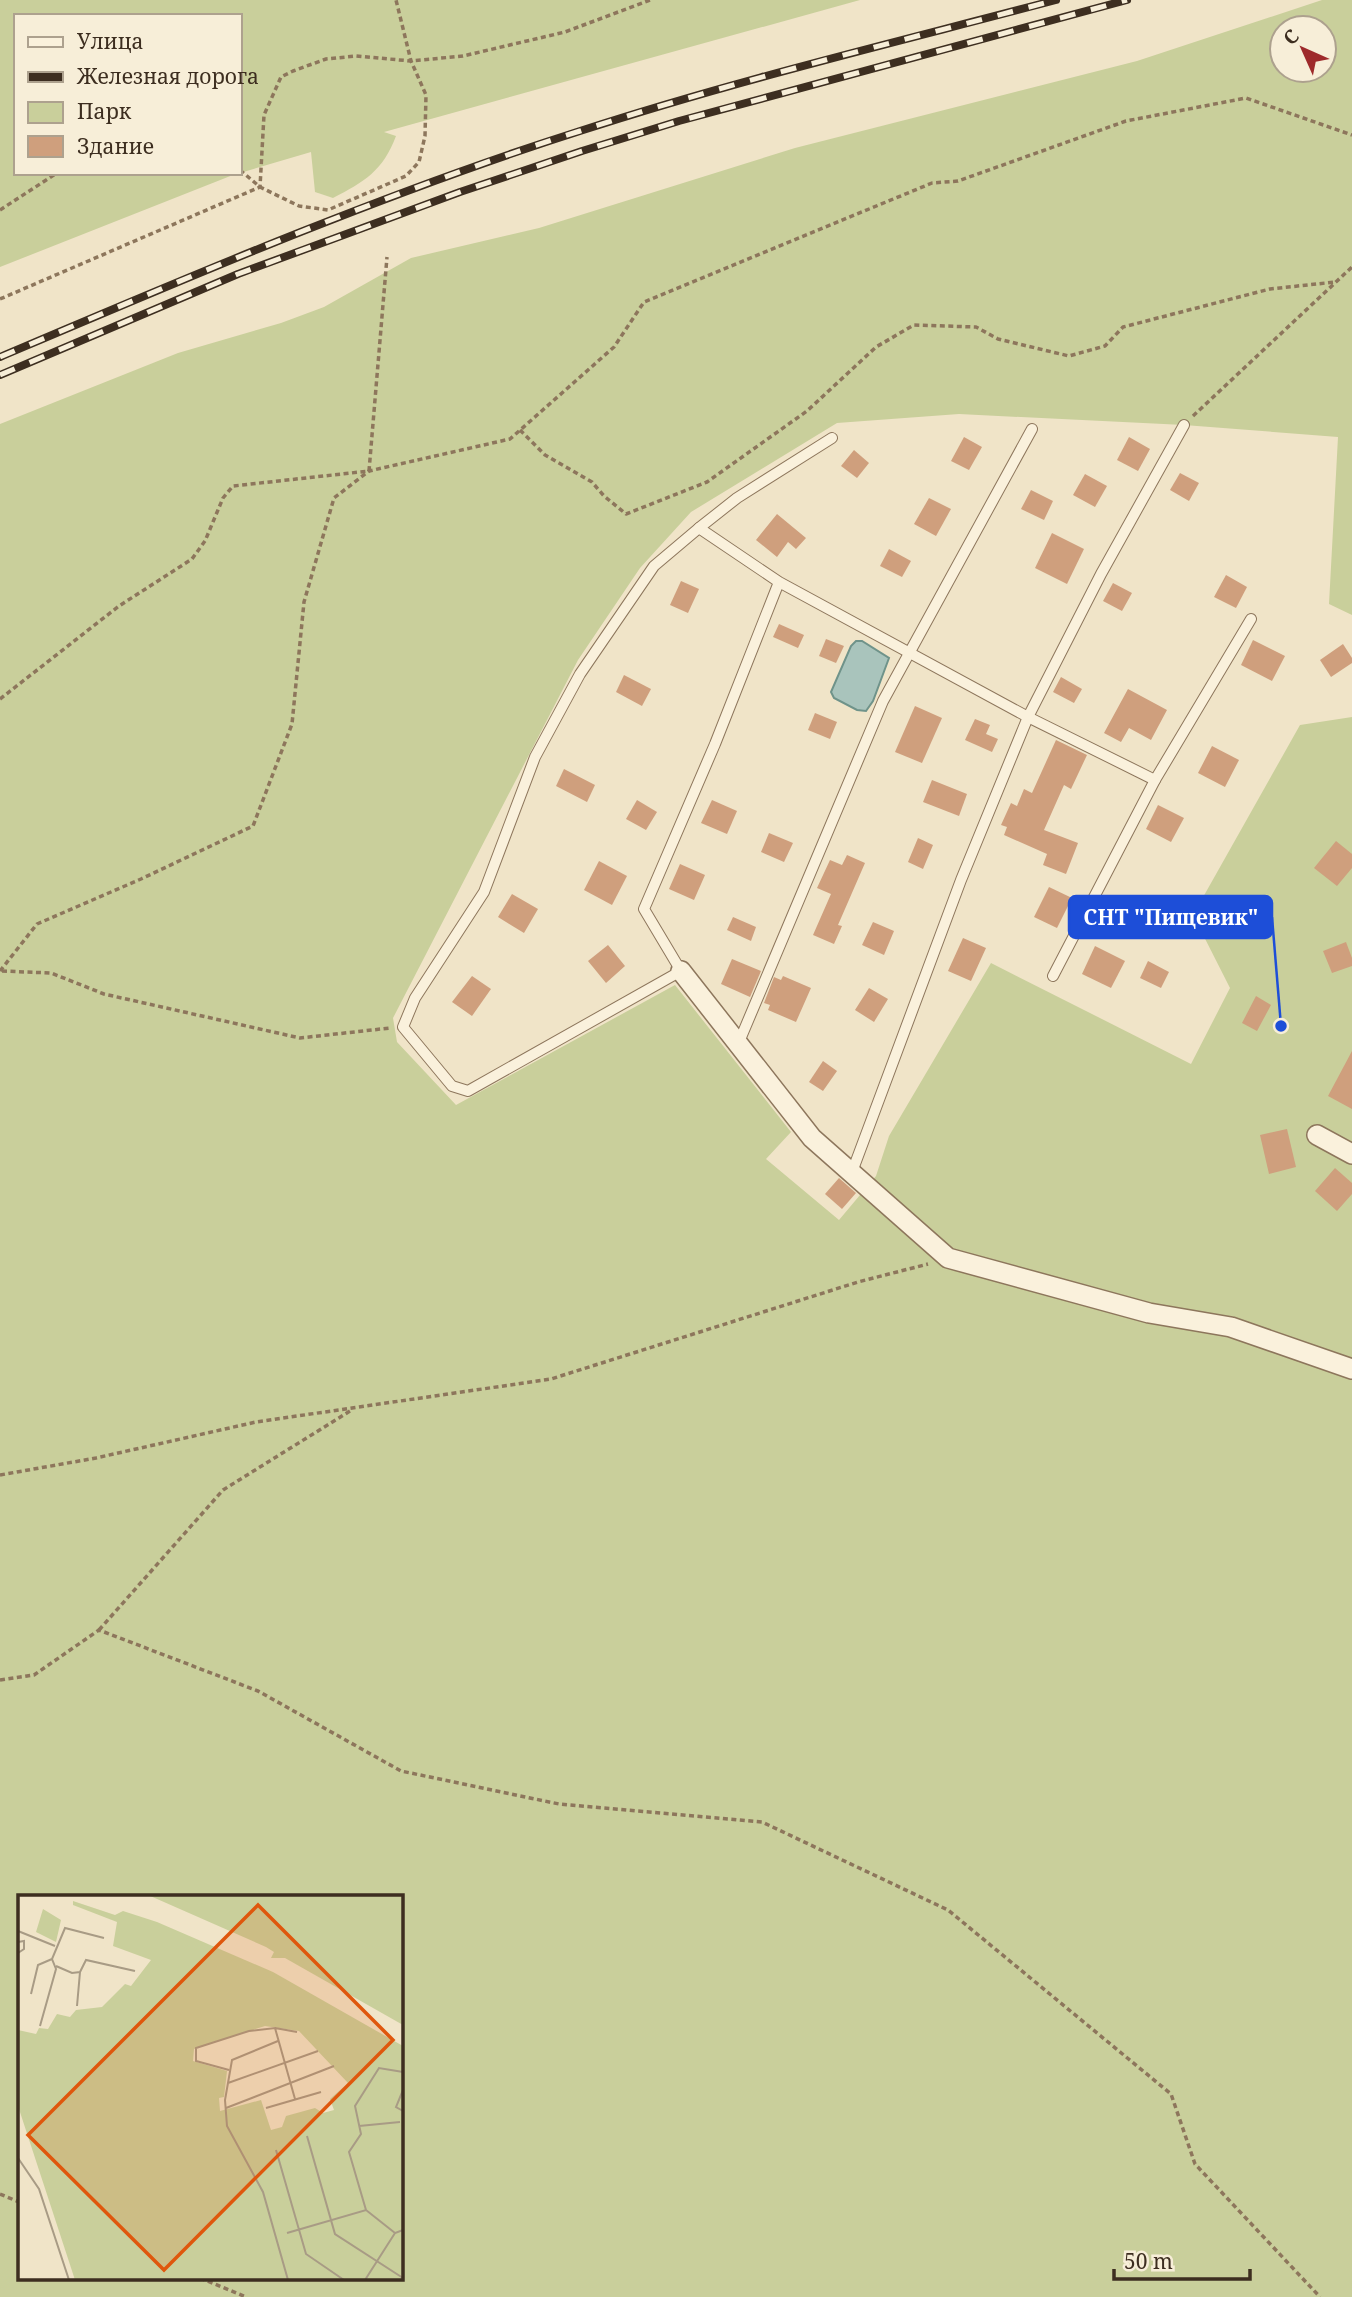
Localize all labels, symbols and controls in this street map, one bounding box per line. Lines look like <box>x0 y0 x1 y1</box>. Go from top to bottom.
legend <box>14 14 242 175</box>
north arrow <box>1268 14 1338 84</box>
text: С <box>1277 23 1305 51</box>
text: Улица <box>77 27 144 55</box>
text: Железная дорога <box>76 62 259 90</box>
text: Парк <box>77 97 132 125</box>
text: Здание <box>77 132 154 160</box>
callout: СНТ "Пищевик" <box>1069 896 1272 938</box>
text: СНТ "Пищевик" <box>1084 903 1258 931</box>
inset map <box>18 1895 402 2280</box>
scale bar <box>1114 2238 1250 2282</box>
text: 50 m <box>1124 2247 1173 2275</box>

